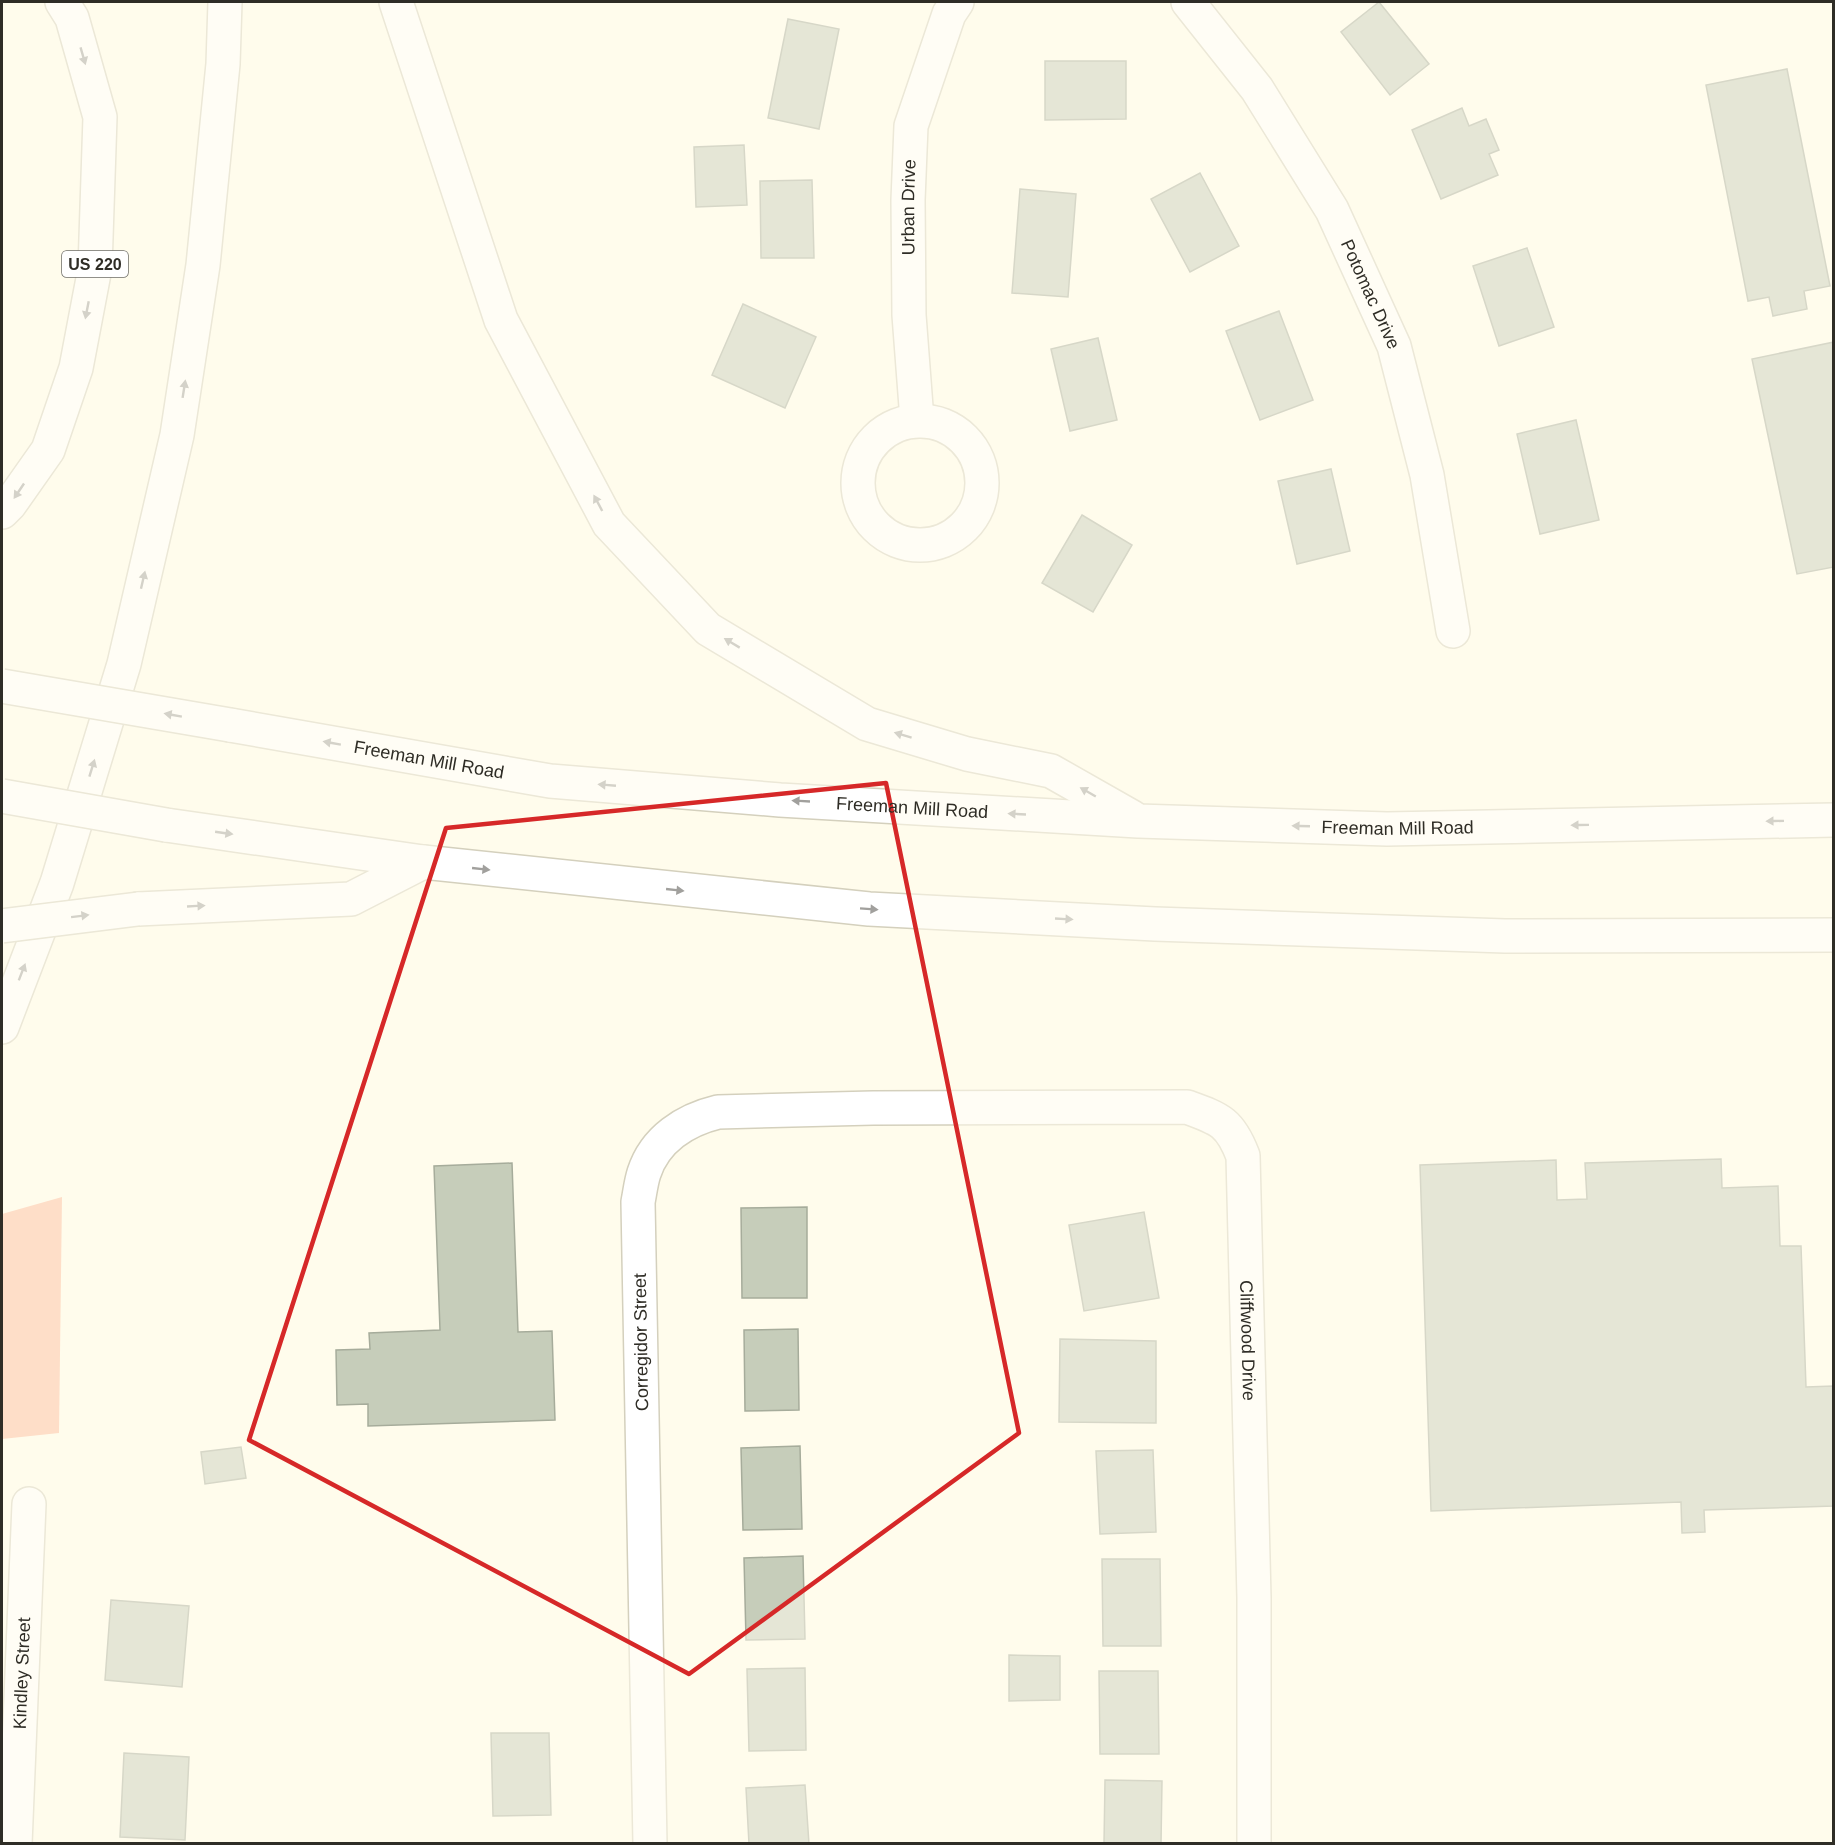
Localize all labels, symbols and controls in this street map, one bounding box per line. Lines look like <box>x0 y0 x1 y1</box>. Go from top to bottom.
one-way arrow <box>79 47 88 65</box>
street label: Urban Drive <box>898 159 920 255</box>
street label: Potomac Drive <box>1337 236 1404 352</box>
road number: US 220 <box>62 251 128 277</box>
one-way arrow <box>82 301 91 320</box>
one-way arrow <box>180 380 189 399</box>
one-way arrow <box>14 483 25 499</box>
one-way arrow <box>593 495 603 512</box>
one-way arrow <box>139 571 149 589</box>
one-way arrow <box>723 638 740 648</box>
one-way arrow <box>163 710 182 719</box>
one-way arrow <box>894 730 912 739</box>
street label: Freeman Mill Road <box>352 737 506 783</box>
one-way arrow <box>322 738 341 747</box>
one-way arrow <box>88 759 97 777</box>
one-way arrow <box>598 781 617 790</box>
one-way arrow <box>1079 787 1096 797</box>
street label: Freeman Mill Road <box>836 793 989 822</box>
one-way arrow <box>792 797 811 806</box>
one-way arrow <box>1008 810 1027 819</box>
one-way arrow <box>1766 816 1785 826</box>
street label: Freeman Mill Road <box>1321 817 1474 839</box>
one-way arrow <box>1571 820 1590 830</box>
one-way arrow <box>1292 822 1311 831</box>
one-way arrow <box>215 829 234 838</box>
one-way arrow <box>472 864 491 874</box>
one-way arrow <box>666 885 685 895</box>
one-way arrow <box>187 902 206 911</box>
one-way arrow <box>860 904 879 913</box>
one-way arrow <box>71 911 90 921</box>
one-way arrow <box>1055 915 1074 924</box>
one-way arrow <box>18 963 28 981</box>
street label: Corregidor Street <box>630 1273 652 1411</box>
street label: Cliffwood Drive <box>1236 1280 1259 1401</box>
street label: Kindley Street <box>10 1617 34 1730</box>

